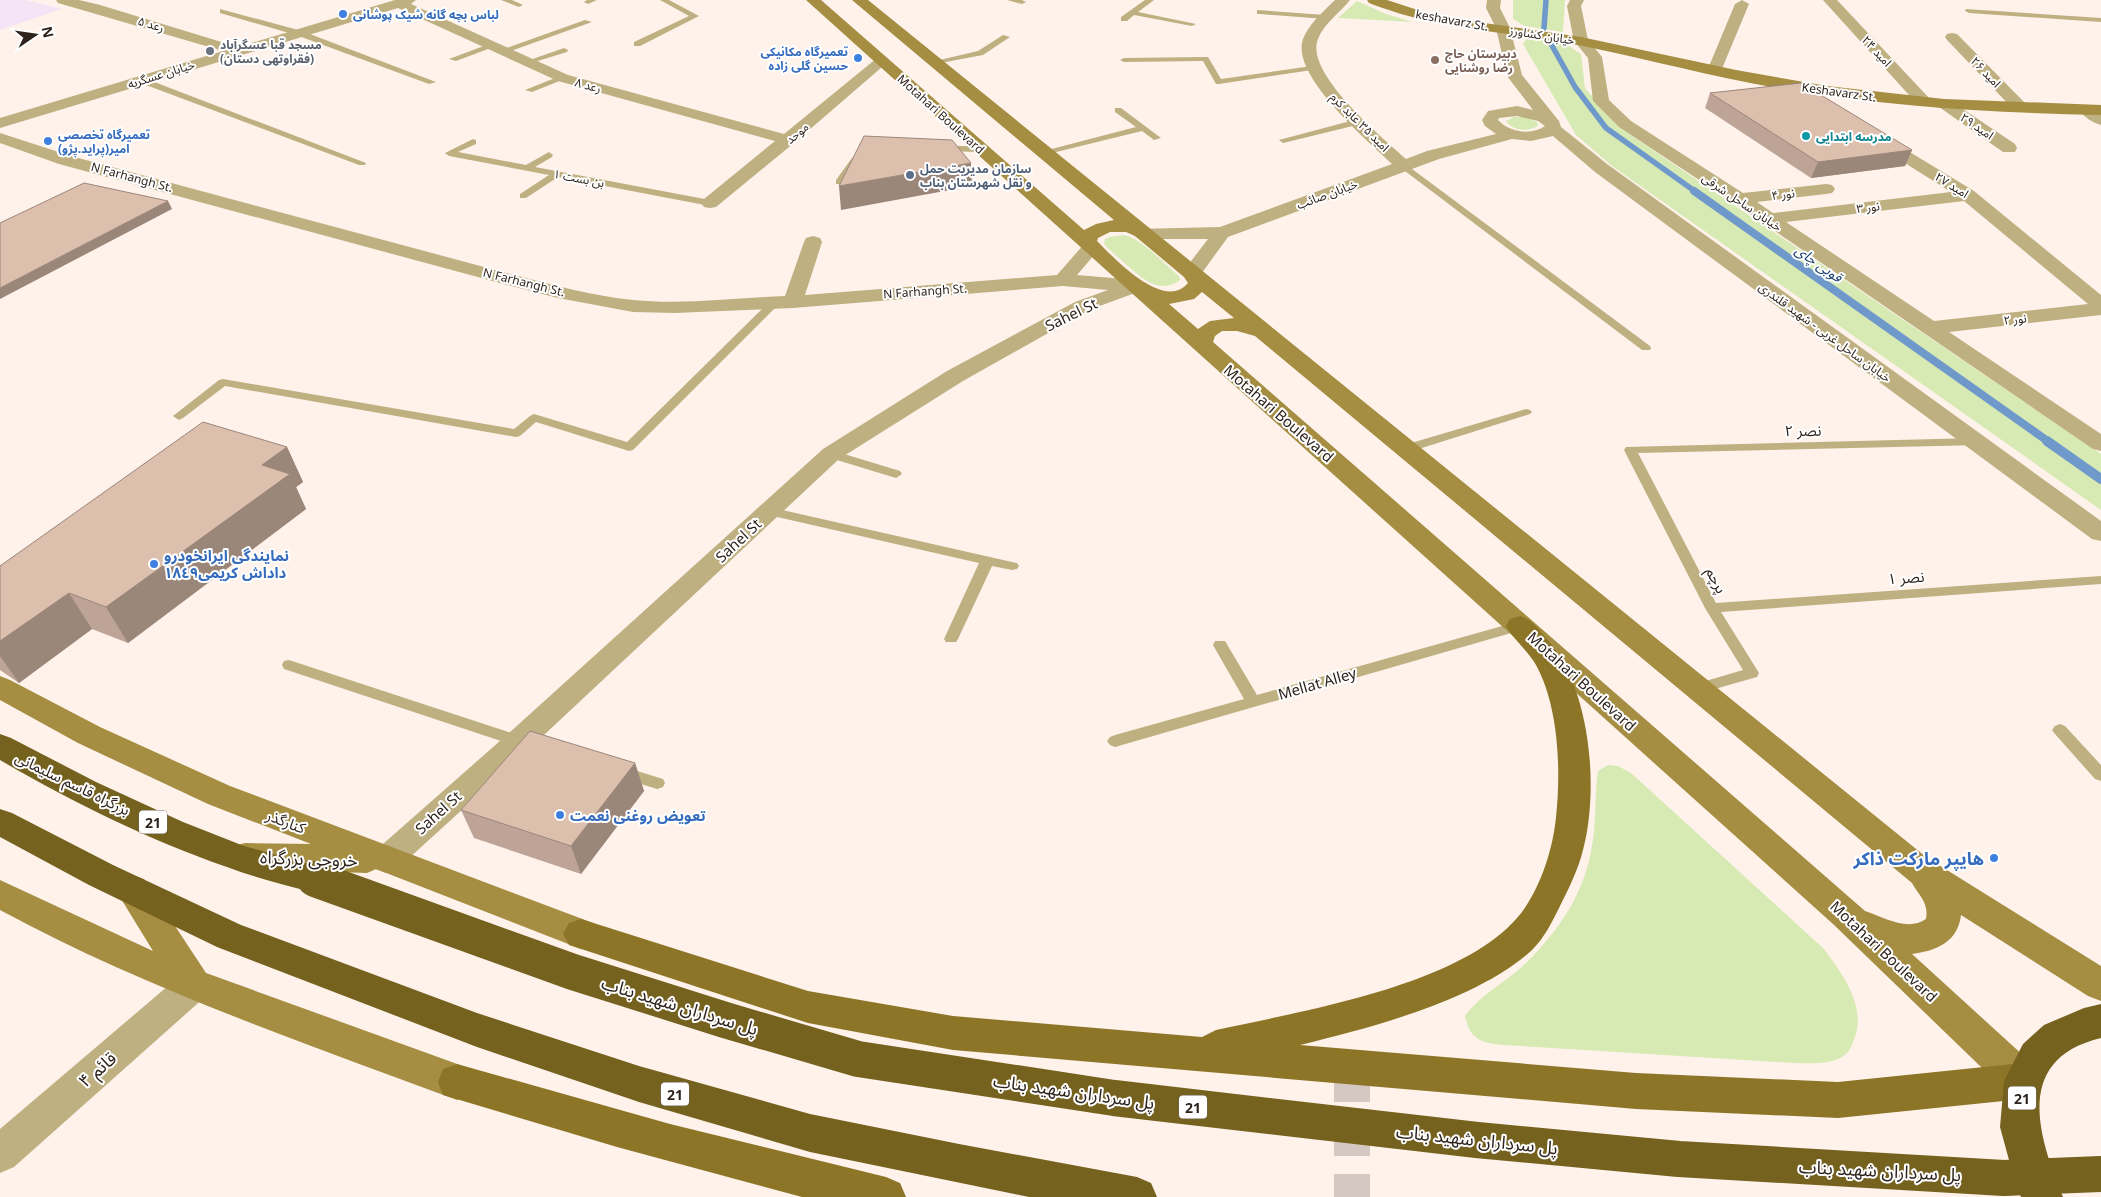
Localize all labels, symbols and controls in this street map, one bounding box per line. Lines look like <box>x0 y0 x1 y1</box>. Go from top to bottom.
street label: keshavarz St. <box>1414 5 1490 35</box>
place label: لباس بچه گانه شیک پوشانی <box>353 6 499 23</box>
marker: لباس بچه گانه شیک پوشانی <box>337 8 349 20</box>
north arrow <box>10 10 60 60</box>
street label: رعد ۵ <box>136 12 166 36</box>
street label: خیابان کشاورز <box>1507 21 1576 49</box>
text: N <box>38 24 59 40</box>
street label: امید ۲۴ <box>1858 32 1896 70</box>
place label: مسجد قبا عسگرآباد (فقراوتهی دستان) <box>220 36 322 67</box>
place label: تعمیرگاه مکانیکی حسین گلی زاده <box>760 43 849 74</box>
marker: مسجد قبا عسگرآباد (فقراوتهی دستان) <box>204 45 216 57</box>
place label: دبیرستان حاج رضا روشنایی <box>1445 45 1517 76</box>
marker: تعمیرگاه مکانیکی حسین گلی زاده <box>852 52 864 64</box>
street label: امید ۲۶ <box>1967 53 2005 91</box>
marker: دبیرستان حاج رضا روشنایی <box>1429 54 1441 66</box>
street label: خیابان عسگریه <box>125 56 197 92</box>
street label: Motahari Boulevard <box>894 70 988 158</box>
street label: رعد ۸ <box>573 73 603 97</box>
street label: Keshavarz St. <box>1801 78 1877 106</box>
street label: امید ۳۵ عابد کرم <box>1326 89 1393 156</box>
street label: امید ۲۹ <box>1957 109 1997 143</box>
street label: موحد <box>782 118 812 148</box>
place label: تعمیرگاه تخصصی امیر(پراید.پژو) <box>58 126 151 157</box>
place label: مدرسه ابتدایی <box>1816 128 1892 145</box>
marker: مدرسه ابتدایی <box>1800 130 1812 142</box>
marker: تعمیرگاه تخصصی امیر(پراید.پژو) <box>42 135 54 147</box>
street label: N Farhangh St. <box>89 158 175 196</box>
place label: سازمان مدیریت حمل و نقل شهرستان بناب <box>920 160 1032 191</box>
street label: بن بست ۱ <box>552 165 606 191</box>
street label: امید ۲۷ <box>1932 168 1972 202</box>
marker: سازمان مدیریت حمل و نقل شهرستان بناب <box>904 169 916 181</box>
street label: خیابان ساحل شرقی <box>1699 169 1785 235</box>
street label: خیابان صائب <box>1294 175 1360 213</box>
street label: نور ۴ <box>1770 184 1796 204</box>
street label: نور ۳ <box>1855 197 1881 217</box>
water label: قوبی چای <box>1791 240 1847 287</box>
street label: N Farhangh St. <box>481 264 567 300</box>
street label: خیابان ساحل غربی - شهید قلندری <box>1755 278 1895 386</box>
street label: N Farhangh St. <box>883 280 967 302</box>
street label: Sahel St <box>1042 293 1101 335</box>
street label: نور ۲ <box>2003 309 2027 329</box>
street label: Motahari Boulevard <box>1220 360 1338 466</box>
street label: نصر ۲ <box>1784 420 1822 440</box>
street label: Sahel St <box>711 513 766 566</box>
place label: نمایندگی ایرانخودرو داداش کریمی١٨٤٩ <box>164 545 289 582</box>
marker: نمایندگی ایرانخودرو داداش کریمی١٨٤٩ <box>148 558 160 570</box>
street label: پرچم <box>1700 563 1732 598</box>
street label: نصر ۱ <box>1887 566 1925 588</box>
street label: Motahari Boulevard <box>1523 627 1641 735</box>
street label: Mellat Alley <box>1275 662 1359 704</box>
street label: بزرگراه قاسم سلیمانی <box>11 747 134 821</box>
street label: Sahel St <box>411 786 466 838</box>
street label: کنارگذر <box>263 804 309 838</box>
place label: تعویض روغنی نعمت <box>570 805 706 825</box>
marker: تعویض روغنی نعمت <box>554 809 566 821</box>
road number: 21 <box>139 810 167 834</box>
street label: خروجی بزرگراه <box>260 844 358 872</box>
place label: هایپر مارکت ذاکر <box>1852 846 1984 871</box>
marker: هایپر مارکت ذاکر <box>1988 852 2000 864</box>
street label: Motahari Boulevard <box>1826 896 1942 1006</box>
street label: پل سرداران شهید بناب <box>599 970 761 1040</box>
street label: قائم ۴ <box>73 1046 122 1094</box>
street label: پل سرداران شهید بناب <box>992 1068 1156 1114</box>
road number: 21 <box>661 1082 689 1106</box>
road number: 21 <box>2008 1086 2036 1110</box>
road number: 21 <box>1179 1096 1207 1118</box>
street label: پل سرداران شهید بناب <box>1395 1119 1559 1160</box>
street label: پل سرداران شهید بناب <box>1798 1154 1962 1186</box>

